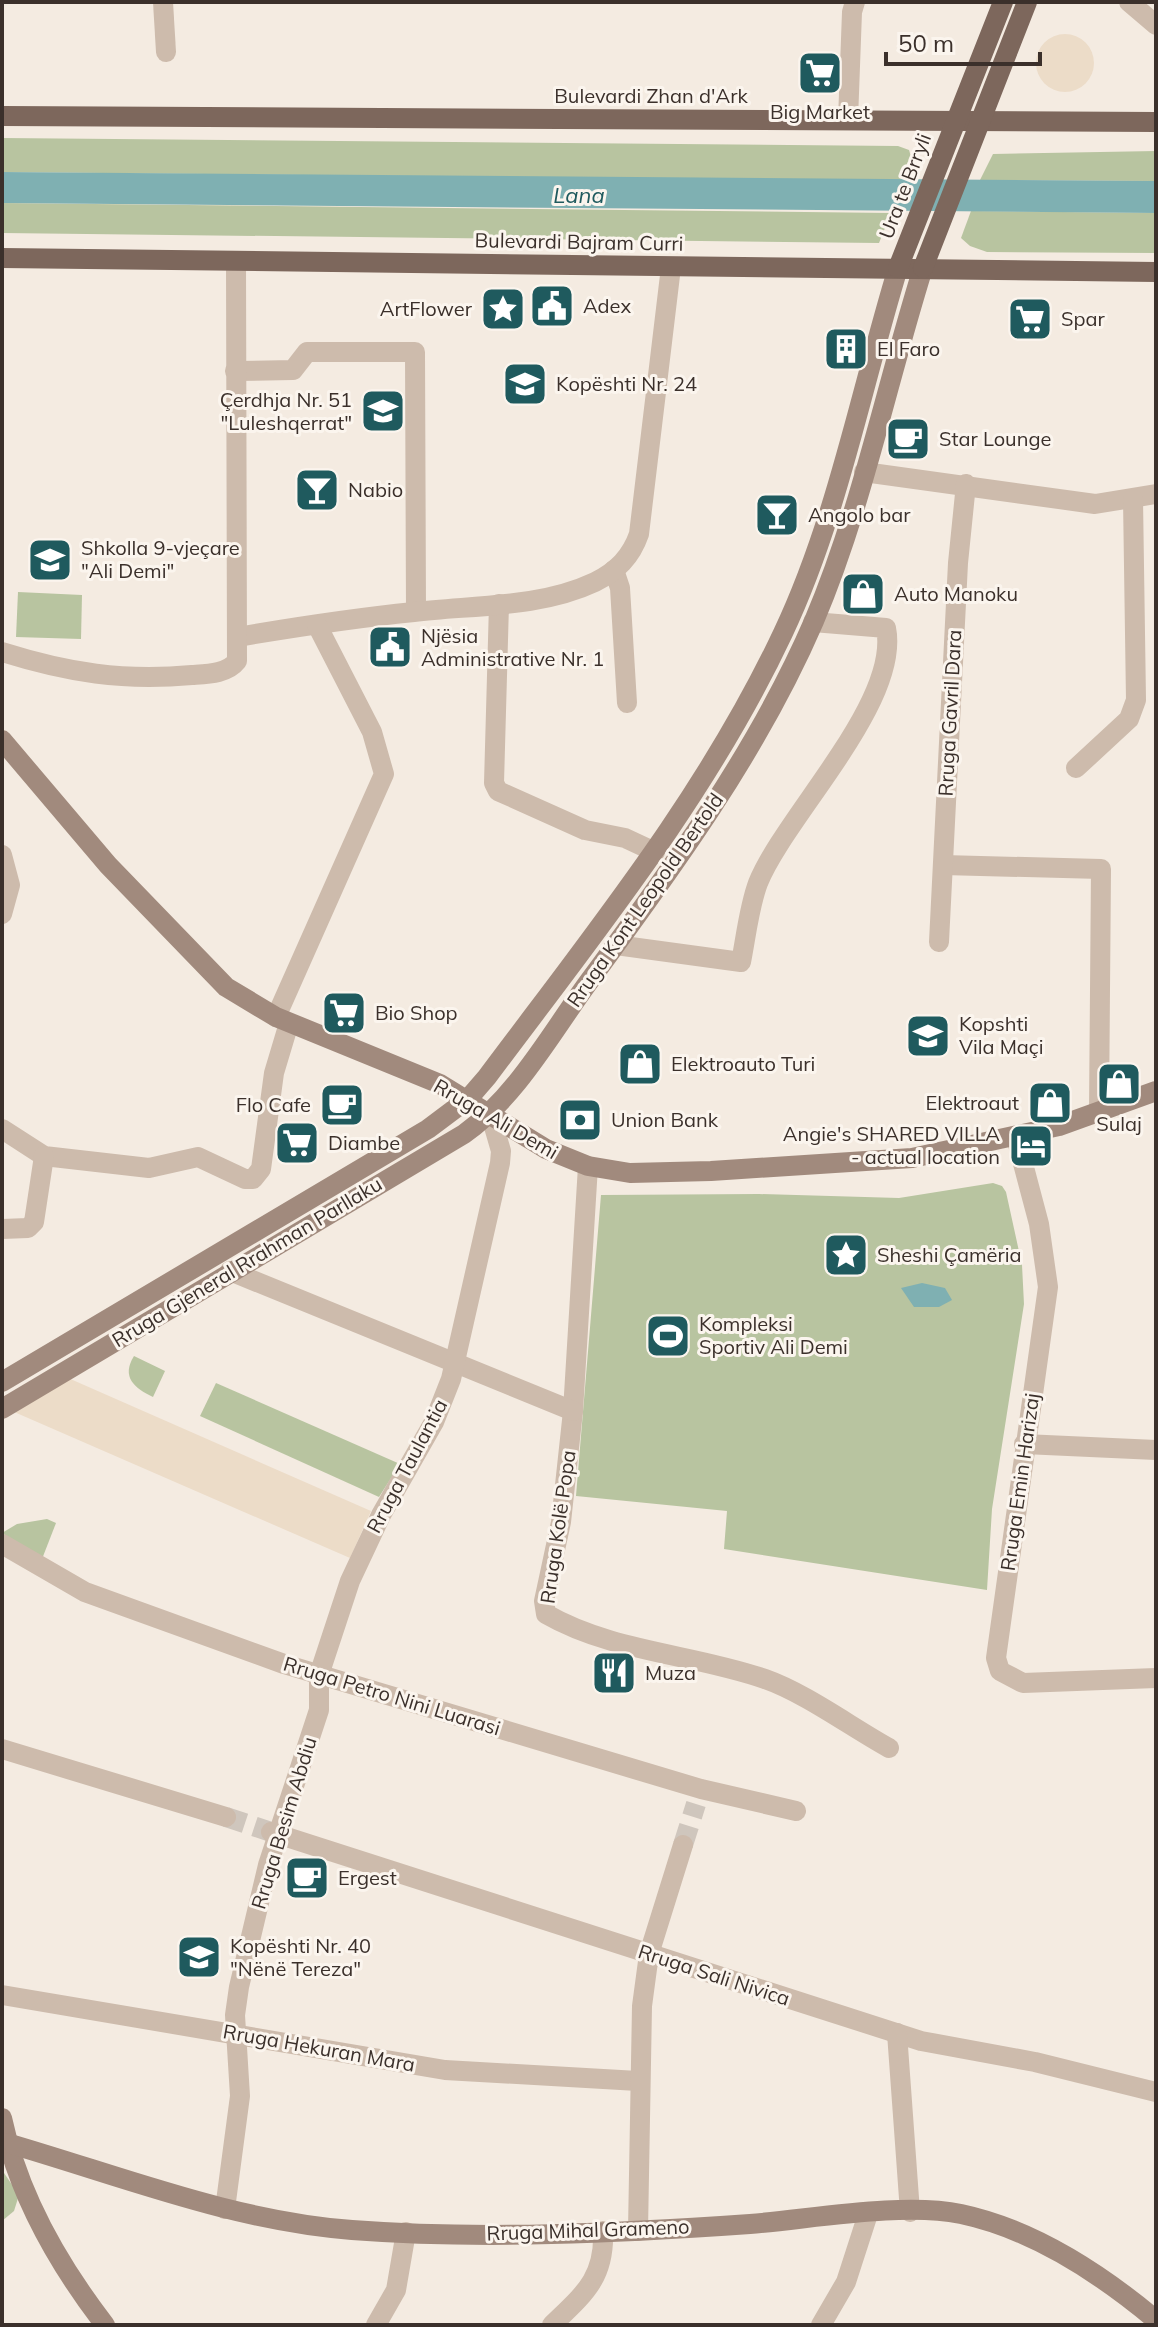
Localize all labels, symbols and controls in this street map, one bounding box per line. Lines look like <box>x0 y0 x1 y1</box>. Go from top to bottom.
scale bar <box>886 16 1040 66</box>
text: 50 m <box>898 28 954 58</box>
supermarket icon: Big Market <box>796 49 844 97</box>
street label: Bulevardi Zhan d'Ark <box>554 83 748 108</box>
place label: Big Market <box>770 99 870 124</box>
street label: Ura te Brryli <box>873 130 936 242</box>
water label: Lana <box>553 181 605 209</box>
street label: Bulevardi Bajram Curri <box>474 227 684 256</box>
public building icon: Adex <box>528 282 576 330</box>
place icon: ArtFlower <box>479 285 527 333</box>
place label: Adex <box>583 293 631 318</box>
supermarket icon: Spar <box>1006 295 1054 343</box>
place label: ArtFlower <box>380 296 473 321</box>
place label: Spar <box>1061 306 1105 331</box>
building icon: El Faro <box>822 325 870 373</box>
place label: El Faro <box>877 336 940 361</box>
school or university icon: Kopështi Nr. 24 <box>501 360 549 408</box>
place label: Kopështi Nr. 24 <box>556 371 697 396</box>
place label: Çerdhja Nr. 51 "Luleshqerrat" <box>220 387 352 435</box>
school or university icon: Çerdhja Nr. 51 "Luleshqerrat" <box>359 387 407 435</box>
cafe icon: Star Lounge <box>884 415 932 463</box>
place label: Star Lounge <box>939 426 1051 451</box>
bar icon: Nabio <box>293 466 341 514</box>
place label: Nabio <box>348 477 403 502</box>
bar icon: Angolo bar <box>753 491 801 539</box>
place label: Angolo bar <box>808 502 911 527</box>
place label: Shkolla 9-vjeçare "Ali Demi" <box>81 535 240 583</box>
school or university icon: Shkolla 9-vjeçare "Ali Demi" <box>26 536 74 584</box>
shop icon: Auto Manoku <box>839 570 887 618</box>
place label: Auto Manoku <box>894 581 1018 606</box>
public building icon: Njësia Administrative Nr. 1 <box>366 623 414 671</box>
place label: Njësia Administrative Nr. 1 <box>421 623 604 671</box>
street label: Rruga Gavril Dara <box>933 629 966 797</box>
street label: Rruga Kont Leopold Bertold <box>561 788 728 1012</box>
supermarket icon: Bio Shop <box>320 989 368 1037</box>
place label: Bio Shop <box>375 1000 458 1025</box>
place label: Kopshti Vila Maçi <box>959 1011 1044 1059</box>
school or university icon: Kopshti Vila Maçi <box>904 1012 952 1060</box>
shop icon: Elektroauto Turi <box>616 1040 664 1088</box>
place label: Elektroauto Turi <box>671 1051 815 1076</box>
shop icon: Sulaj <box>1095 1060 1143 1108</box>
street label: Rruga Ali Demi <box>430 1073 563 1164</box>
shop icon: Elektroaut <box>1026 1079 1074 1127</box>
cafe icon: Flo Cafe <box>318 1081 366 1129</box>
place label: Elektroaut <box>925 1090 1019 1115</box>
place label: Flo Cafe <box>236 1092 311 1117</box>
bank icon: Union Bank <box>556 1096 604 1144</box>
place label: Union Bank <box>611 1107 719 1132</box>
place label: Sulaj <box>1096 1111 1142 1136</box>
supermarket icon: Diambe <box>273 1119 321 1167</box>
place label: Angie's SHARED VILLA - actual location <box>783 1121 1000 1169</box>
hotel icon: Angie's SHARED VILLA - actual location <box>1007 1122 1055 1170</box>
place label: Diambe <box>328 1130 400 1155</box>
street label: Rruga Gjeneral Rrahman Parllaku <box>107 1171 386 1352</box>
place icon: Sheshi Çamëria <box>822 1231 870 1279</box>
place label: Sheshi Çamëria <box>877 1242 1022 1267</box>
place label: Kompleksi Sportiv Ali Demi <box>699 1311 848 1359</box>
sports icon: Kompleksi Sportiv Ali Demi <box>644 1312 692 1360</box>
street label: Rruga Emin Harizaj <box>995 1391 1044 1572</box>
street label: Rruga Taulantia <box>361 1394 452 1537</box>
street label: Rruga Kolë Popa <box>534 1449 581 1605</box>
restaurant icon: Muza <box>590 1649 638 1697</box>
street label: Rruga Petro Nini Luarasi <box>281 1651 504 1740</box>
place label: Muza <box>645 1660 696 1685</box>
street label: Rruga Besim Abdiu <box>245 1734 322 1912</box>
cafe icon: Ergest <box>283 1854 331 1902</box>
place label: Ergest <box>338 1865 397 1890</box>
school or university icon: Kopështi Nr. 40 "Nënë Tereza" <box>175 1933 223 1981</box>
place label: Kopështi Nr. 40 "Nënë Tereza" <box>230 1933 371 1981</box>
street label: Rruga Sali Nivica <box>635 1938 793 2011</box>
street label: Rruga Hekuran Mara <box>221 2018 417 2077</box>
street label: Rruga Mihal Grameno <box>486 2213 690 2246</box>

